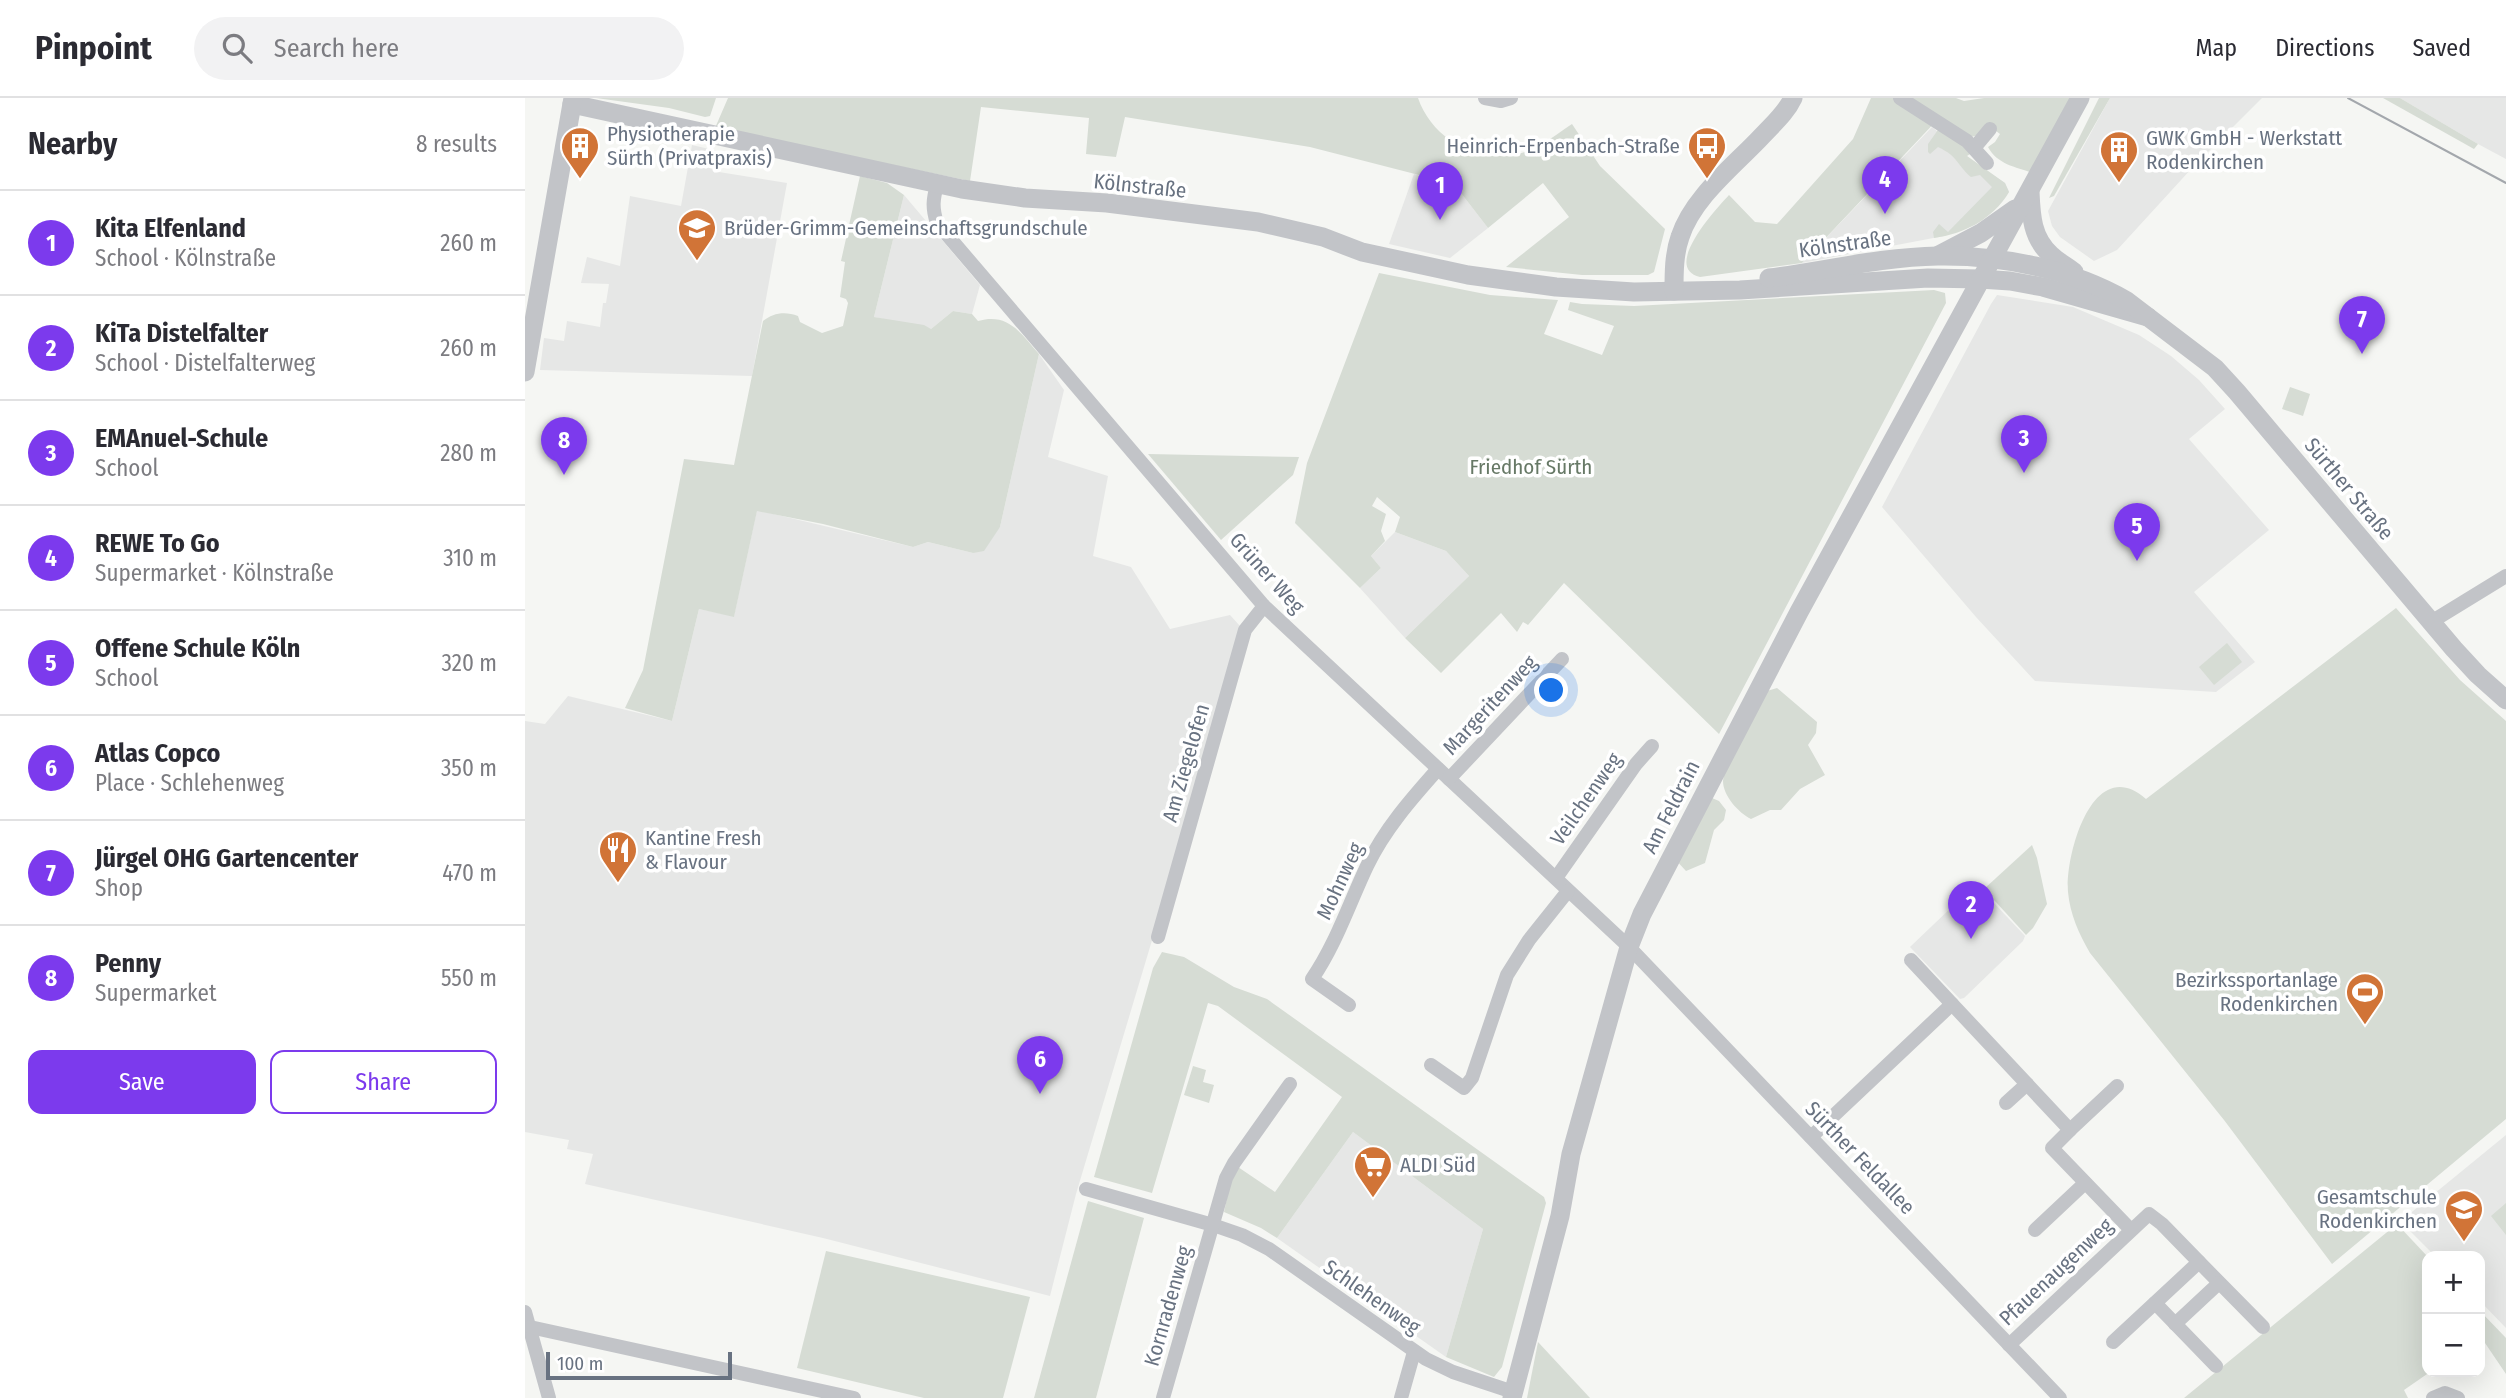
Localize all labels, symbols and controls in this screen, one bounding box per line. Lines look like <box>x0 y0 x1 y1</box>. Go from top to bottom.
search box <box>194 17 684 80</box>
text: Pinpoint <box>35 28 152 68</box>
icon: search <box>218 29 256 67</box>
text: Search here <box>274 33 399 64</box>
text: Map <box>2196 34 2237 62</box>
text: Directions <box>2275 34 2374 62</box>
text: Saved <box>2412 34 2471 62</box>
place label: Physiotherapie Sürth (Privatpraxis) <box>607 121 772 171</box>
building icon: Physiotherapie Sürth (Privatpraxis) <box>559 125 601 180</box>
bus stop icon: Heinrich-Erpenbach-Straße <box>1686 125 1728 180</box>
place label: GWK GmbH - Werkstatt Rodenkirchen <box>2146 125 2342 175</box>
text: Nearby <box>28 126 117 162</box>
building icon: GWK GmbH - Werkstatt Rodenkirchen <box>2098 129 2140 184</box>
text: 8 results <box>416 130 497 158</box>
place label: Heinrich-Erpenbach-Straße <box>1446 133 1680 159</box>
pin: 4 <box>1862 156 1908 214</box>
pin: 1 <box>1417 162 1463 220</box>
street label: Kölnstraße <box>1092 168 1188 204</box>
school or university icon: Brüder-Grimm-Gemeinschaftsgrundschule <box>676 207 718 262</box>
text: Kita Elfenland <box>95 213 246 244</box>
place label: Brüder-Grimm-Gemeinschaftsgrundschule <box>724 215 1088 241</box>
street label: Kölnstraße <box>1797 225 1893 263</box>
text: 1 <box>46 229 56 257</box>
text: 260 m <box>440 229 497 257</box>
text: School · Kölnstraße <box>95 244 276 272</box>
pin: 7 <box>2339 296 2385 354</box>
text: KiTa Distelfalter <box>95 318 268 349</box>
text: 2 <box>46 334 56 362</box>
text: 260 m <box>440 334 497 362</box>
text: School · Distelfalterweg <box>95 349 315 377</box>
pin: 3 <box>2001 415 2047 473</box>
pin: 8 <box>541 417 587 475</box>
text: EMAnuel-Schule <box>95 423 268 454</box>
street label: Sürther Straße <box>2299 433 2399 545</box>
text: 3 <box>46 439 56 467</box>
text: 280 m <box>440 439 497 467</box>
text: School <box>95 454 159 482</box>
park label: Friedhof Sürth <box>1470 454 1592 480</box>
pin: 5 <box>2114 503 2160 561</box>
street label: Grüner Weg <box>1224 527 1310 619</box>
text: REWE To Go <box>95 528 220 559</box>
text: 4 <box>45 544 57 572</box>
text: 310 m <box>443 544 497 572</box>
text: Supermarket · Kölnstraße <box>95 559 334 587</box>
text: Offene Schule Köln <box>95 633 300 664</box>
text: 5 <box>45 649 57 677</box>
text: 320 m <box>442 649 497 677</box>
street label: Margeritenweg <box>1437 650 1543 760</box>
text: School <box>95 664 159 692</box>
your location <box>1534 673 1568 707</box>
street label: Am Ziegelofen <box>1157 701 1215 825</box>
text: Atlas Copco <box>95 738 220 769</box>
street label: Veilchenweg <box>1545 748 1627 850</box>
text: 6 <box>45 754 57 782</box>
text: 350 m <box>441 754 497 782</box>
street label: Am Feldrain <box>1636 756 1706 858</box>
text: Place · Schlehenweg <box>95 769 284 797</box>
place label: Kantine Fresh & Flavour <box>645 825 761 875</box>
restaurant icon: Kantine Fresh & Flavour <box>597 829 639 884</box>
street label: Mohnweg <box>1311 838 1369 924</box>
text: Jürgel OHG Gartencenter <box>95 843 358 874</box>
text: 7 <box>46 859 56 887</box>
text: 470 m <box>442 859 497 887</box>
text: Shop <box>95 874 143 902</box>
pin: 2 <box>1948 881 1994 939</box>
text: Penny <box>95 948 161 979</box>
text: 8 <box>45 964 57 992</box>
text: 550 m <box>441 964 497 992</box>
place label: Bezirkssportanlage Rodenkirchen <box>2175 967 2338 1017</box>
sports icon: Bezirkssportanlage Rodenkirchen <box>2344 971 2386 1026</box>
text: Supermarket <box>95 979 216 1007</box>
pin: 6 <box>1017 1036 1063 1094</box>
button: Save <box>28 1050 256 1114</box>
button: Share <box>270 1050 497 1114</box>
street label: Sürther Feldallee <box>1800 1096 1920 1220</box>
supermarket icon: ALDI Süd <box>1352 1144 1394 1199</box>
place label: ALDI Süd <box>1400 1152 1476 1178</box>
place label: Gesamtschule Rodenkirchen <box>2317 1184 2437 1234</box>
school or university icon: Gesamtschule Rodenkirchen <box>2443 1188 2485 1243</box>
street label: Pfauenaugenweg <box>1994 1213 2118 1331</box>
street label: Kornradenweg <box>1138 1243 1198 1369</box>
map controls <box>2422 1251 2485 1377</box>
button: + <box>2422 1251 2485 1314</box>
street label: Schlehenweg <box>1318 1254 1426 1340</box>
button: − <box>2422 1314 2485 1377</box>
scale bar <box>546 1349 731 1381</box>
text: 100 m <box>557 1352 603 1375</box>

